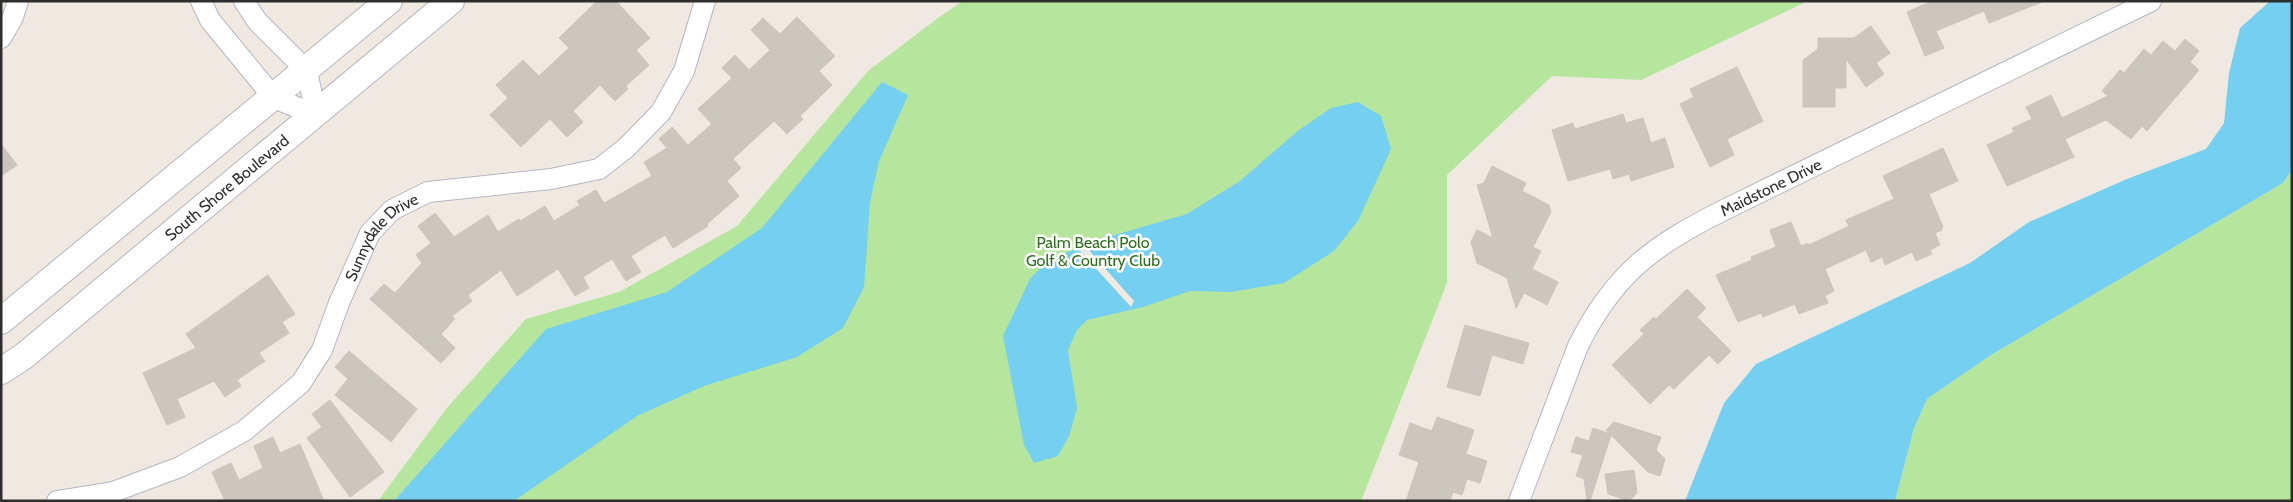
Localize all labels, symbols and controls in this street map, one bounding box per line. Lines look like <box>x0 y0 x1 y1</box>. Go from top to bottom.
street label: South Shore Boulevard <box>161 131 293 245</box>
street label: Maidstone Drive <box>1717 155 1825 220</box>
street label: Sunnydale Drive <box>341 189 421 284</box>
park label: Palm Beach Polo Golf & Country Club <box>1026 233 1160 270</box>

